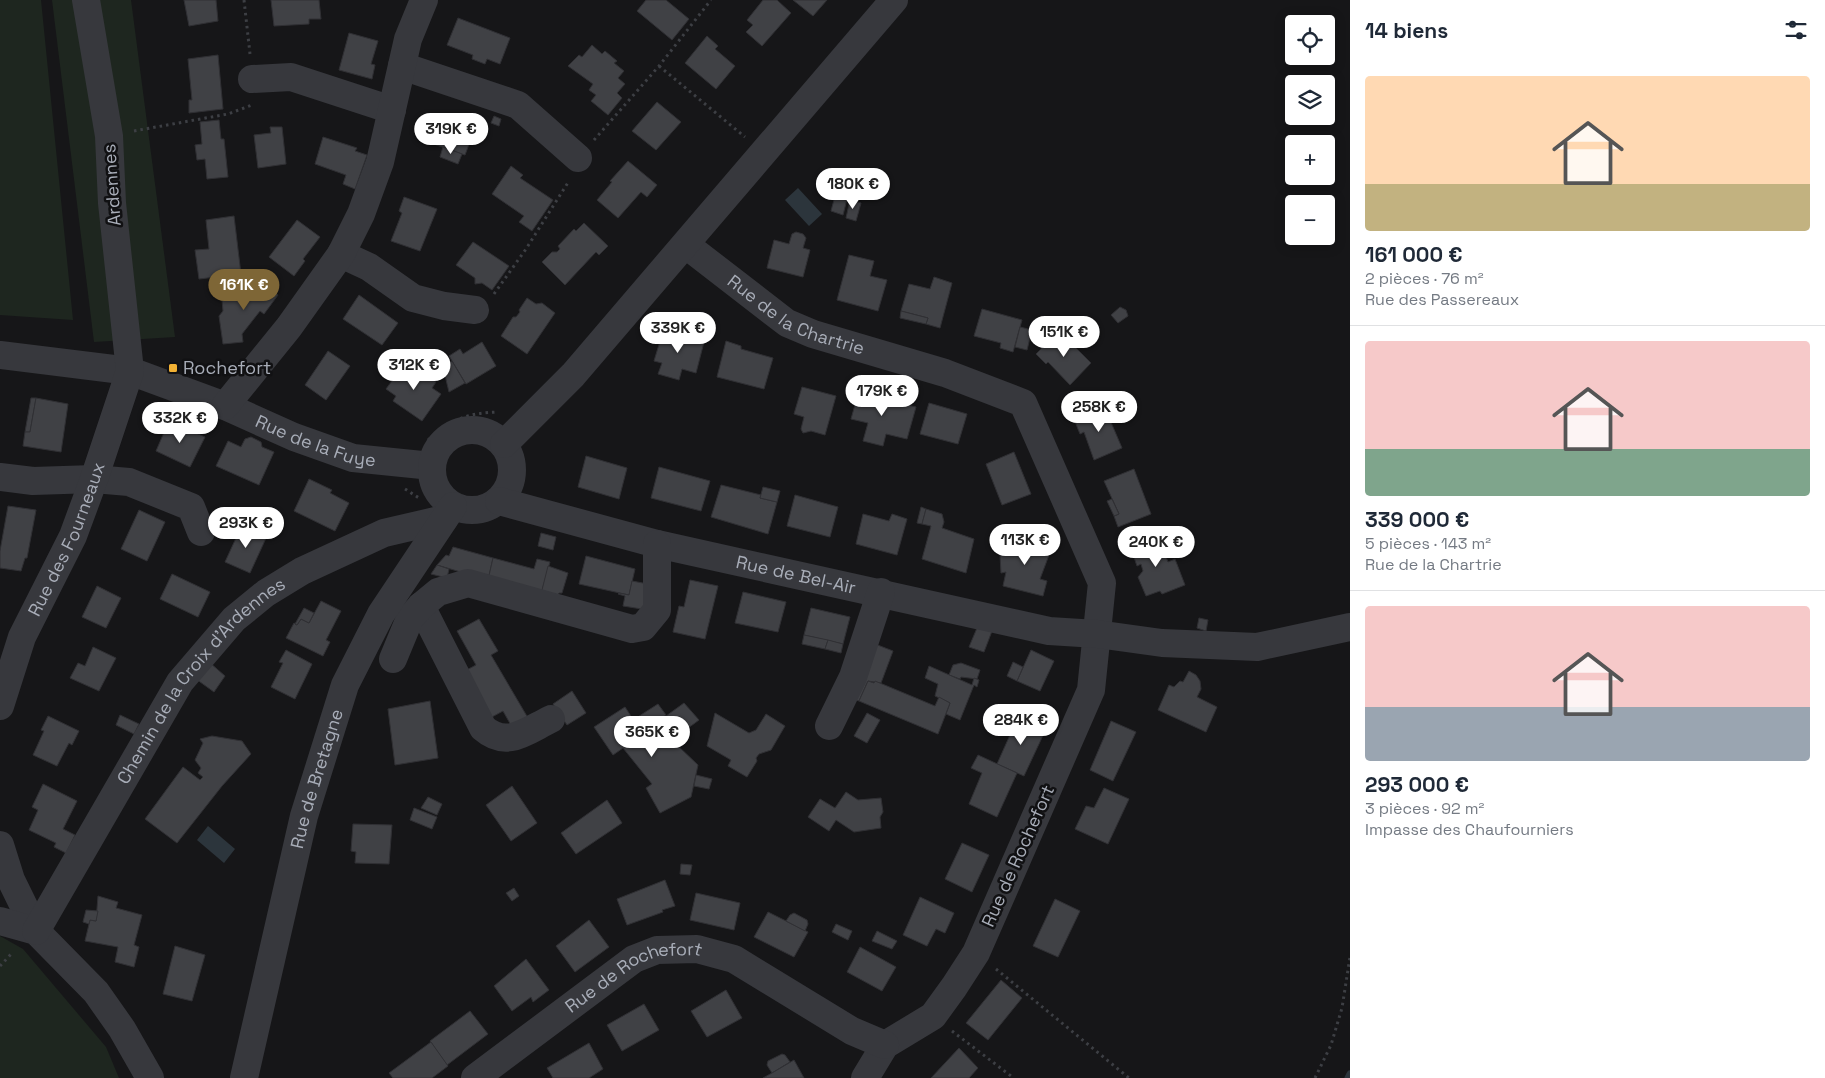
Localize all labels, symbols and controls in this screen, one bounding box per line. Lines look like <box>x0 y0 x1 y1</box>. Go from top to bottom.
map controls <box>1285 15 1335 245</box>
button: locate <box>1285 15 1335 65</box>
icon: filters <box>1782 16 1810 44</box>
text: 14 biens <box>1365 17 1448 44</box>
button: layers <box>1285 75 1335 125</box>
icon: home <box>1543 108 1633 198</box>
pin: 319K € <box>410 112 492 155</box>
text: 319K € <box>425 118 477 139</box>
button: + <box>1285 135 1335 185</box>
street label: Ardennes <box>97 143 126 227</box>
pin: 180K € <box>812 168 894 210</box>
text: 180K € <box>827 173 879 194</box>
button: − <box>1285 195 1335 245</box>
text: 161 000 € <box>1365 241 1463 268</box>
pin: 161K € <box>203 268 285 311</box>
text: 2 pièces · 76 m² <box>1365 268 1484 289</box>
street label: Rue de la Chartrie <box>723 269 867 360</box>
text: 161K € <box>219 274 269 295</box>
text: Rue des Passereaux <box>1365 289 1519 310</box>
pin: 339K € <box>637 312 719 354</box>
pin: 151K € <box>1023 316 1105 358</box>
text: 339K € <box>651 317 705 338</box>
text: 151K € <box>1040 321 1088 342</box>
pin: 312K € <box>373 348 455 391</box>
text: 312K € <box>388 354 440 375</box>
place label: Rochefort <box>183 356 271 379</box>
marker: Rochefort <box>167 362 179 374</box>
pin: 179K € <box>841 374 923 417</box>
icon: home <box>1543 374 1633 464</box>
text: 179K € <box>857 380 907 401</box>
pin: 258K € <box>1058 390 1140 433</box>
text: 258K € <box>1072 396 1126 417</box>
pin: 332K € <box>139 402 221 444</box>
text: 332K € <box>153 407 207 428</box>
street label: Rue de la Fuye <box>252 409 377 471</box>
street label: Rue des Fourneaux <box>22 459 110 620</box>
pin: 293K € <box>205 506 287 549</box>
text: 339 000 € <box>1365 506 1469 533</box>
text: 293K € <box>219 512 273 533</box>
pin: 113K € <box>984 524 1066 566</box>
pin: 240K € <box>1115 526 1197 568</box>
text: 113K € <box>1000 529 1050 550</box>
text: 240K € <box>1129 531 1183 552</box>
text: 5 pièces · 143 m² <box>1365 533 1491 554</box>
street label: Rue de Bel-Air <box>734 550 858 599</box>
text: Rue de la Chartrie <box>1365 554 1502 575</box>
street label: Chemin de la Croix d'Ardennes <box>111 572 289 788</box>
icon: home <box>1543 639 1633 729</box>
pin: 284K € <box>980 704 1062 746</box>
street label: Rue de Bretagne <box>285 706 348 851</box>
text: 284K € <box>994 709 1048 730</box>
pin: 365K € <box>611 716 693 758</box>
text: 365K € <box>625 721 679 742</box>
text: 293 000 € <box>1365 771 1469 798</box>
street label: Rue de Rochefort <box>976 781 1059 930</box>
text: 3 pièces · 92 m² <box>1365 798 1484 819</box>
text: Impasse des Chaufourniers <box>1365 819 1574 840</box>
street label: Rue de Rochefort <box>560 937 705 1018</box>

